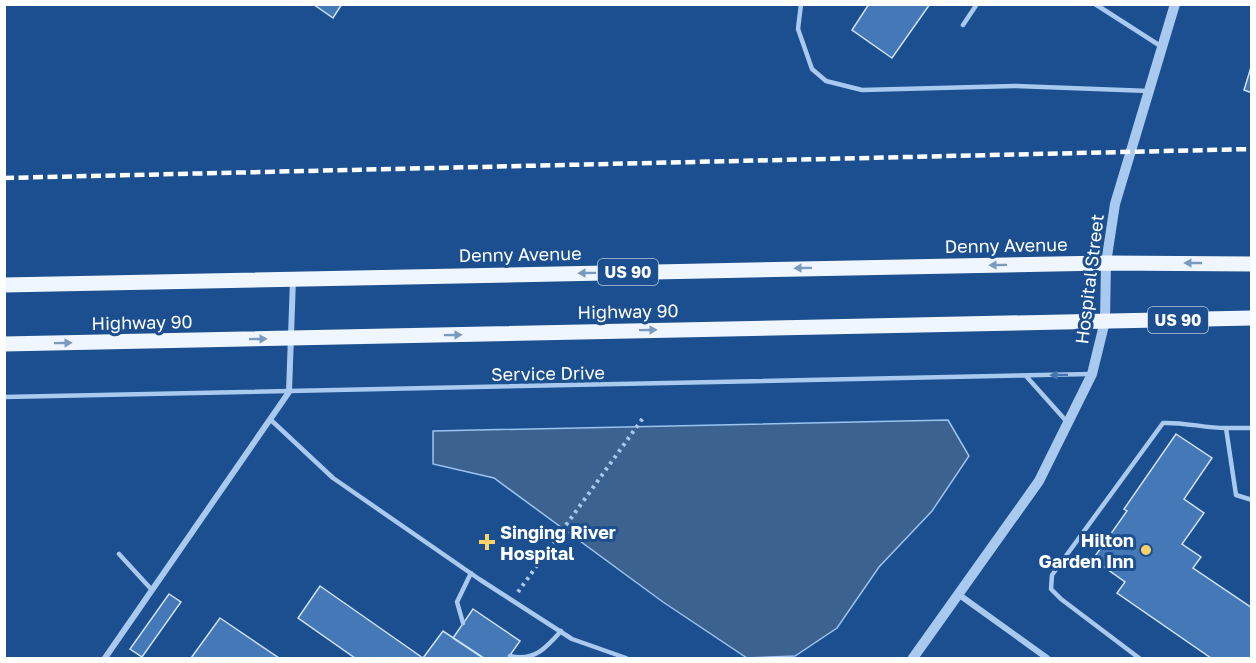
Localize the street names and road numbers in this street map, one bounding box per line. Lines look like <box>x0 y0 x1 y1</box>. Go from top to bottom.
street label: Hospital Street <box>1070 213 1108 345</box>
street label: Denny Avenue <box>944 233 1068 257</box>
street label: Denny Avenue <box>458 242 582 266</box>
road number: US 90 <box>598 259 658 285</box>
street label: Highway 90 <box>577 299 679 323</box>
road number: US 90 <box>1148 307 1208 333</box>
street label: Highway 90 <box>91 310 193 334</box>
street label: Service Drive <box>491 361 605 385</box>

